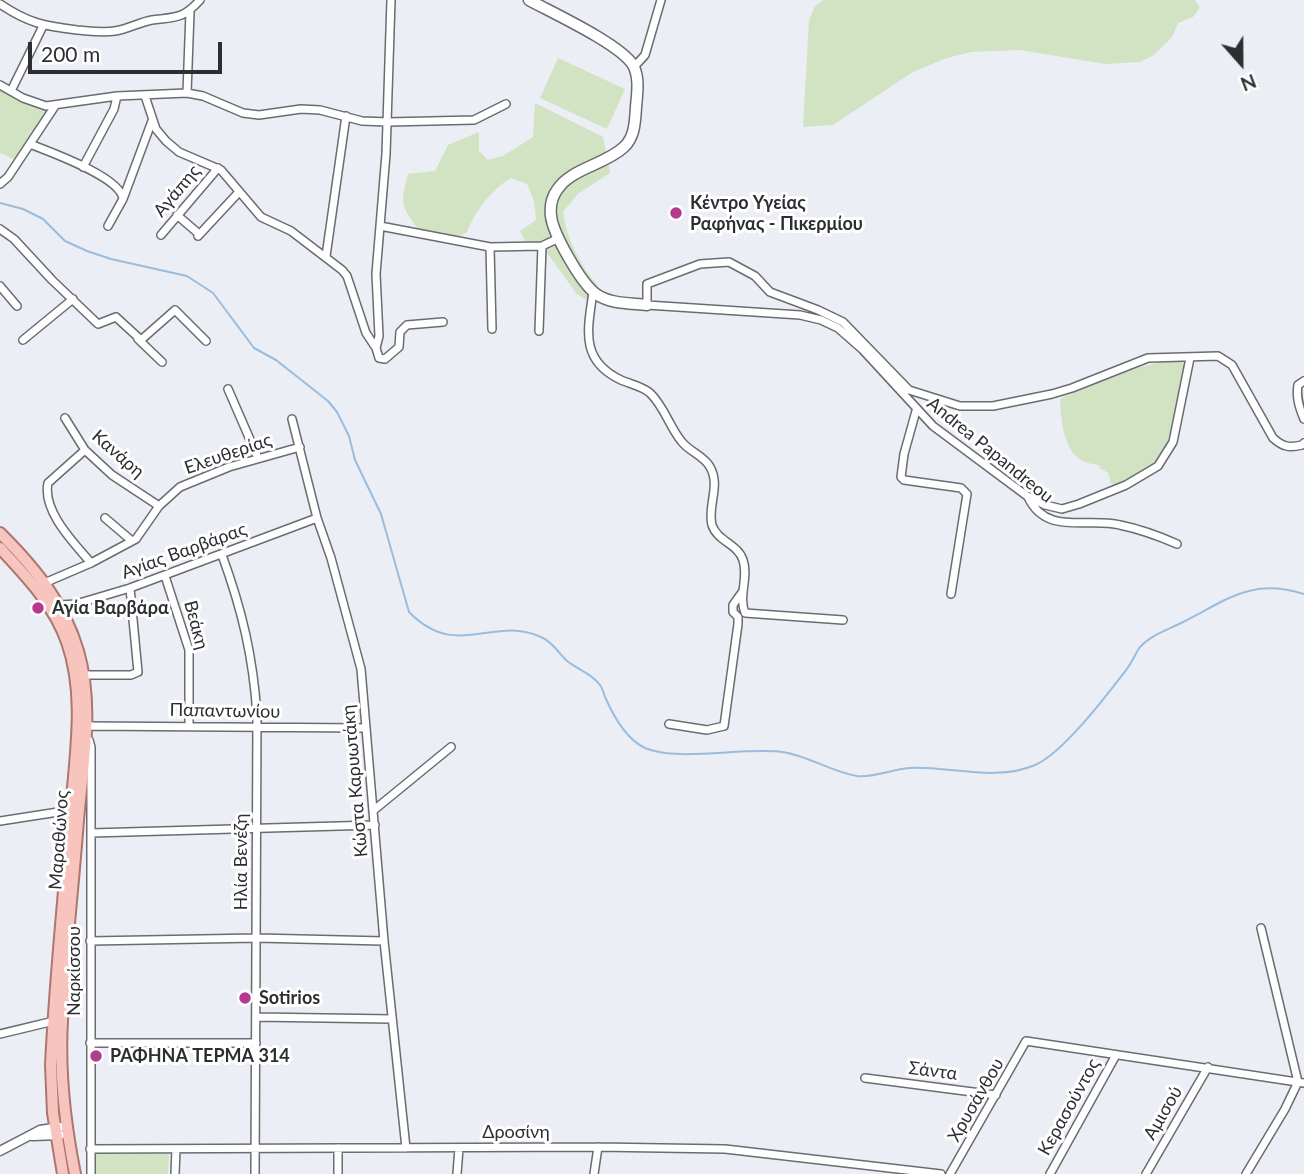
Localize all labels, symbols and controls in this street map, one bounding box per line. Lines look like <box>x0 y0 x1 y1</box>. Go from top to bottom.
scale bar <box>32 28 226 72</box>
north arrow <box>1206 28 1276 98</box>
text: 200 m <box>41 41 100 66</box>
text: N <box>1238 70 1260 96</box>
street label: Αγάπης <box>149 161 205 221</box>
place label: Κέντρο Υγείας Ραφήνας - Πικερμίου <box>690 192 863 234</box>
marker: Κέντρο Υγείας Ραφήνας - Πικερμίου <box>668 205 684 221</box>
street label: Andrea Papandreou <box>923 392 1057 508</box>
street label: Κανάρη <box>87 425 149 483</box>
street label: Ελευθερίας <box>182 429 274 479</box>
street label: Αγίας Βαρβάρας <box>119 518 249 584</box>
place label: Αγία Βαρβάρα <box>52 597 169 619</box>
street label: Βεάκη <box>179 598 213 652</box>
marker: Αγία Βαρβάρα <box>30 600 46 616</box>
street label: Παπαντωνίου <box>169 699 281 723</box>
street label: Κώστα Καρυωτάκη <box>338 704 372 858</box>
street label: Μαραθώνος <box>45 789 73 891</box>
street label: Ηλία Βενέζη <box>230 813 252 911</box>
street label: Ναρκίσσου <box>63 926 85 1016</box>
place label: Sotirios <box>259 987 320 1009</box>
marker: Sotirios <box>237 990 253 1006</box>
place label: ΡΑΦΗΝΑ ΤΕΡΜΑ 314 <box>110 1045 290 1067</box>
marker: ΡΑΦΗΝΑ ΤΕΡΜΑ 314 <box>88 1048 104 1064</box>
street label: Χρυσάνθου <box>943 1054 1009 1146</box>
street label: Κερασούντος <box>1034 1055 1104 1159</box>
street label: Σάντα <box>907 1057 959 1085</box>
street label: Αμισού <box>1139 1082 1187 1144</box>
street label: Δροσίνη <box>482 1121 550 1143</box>

